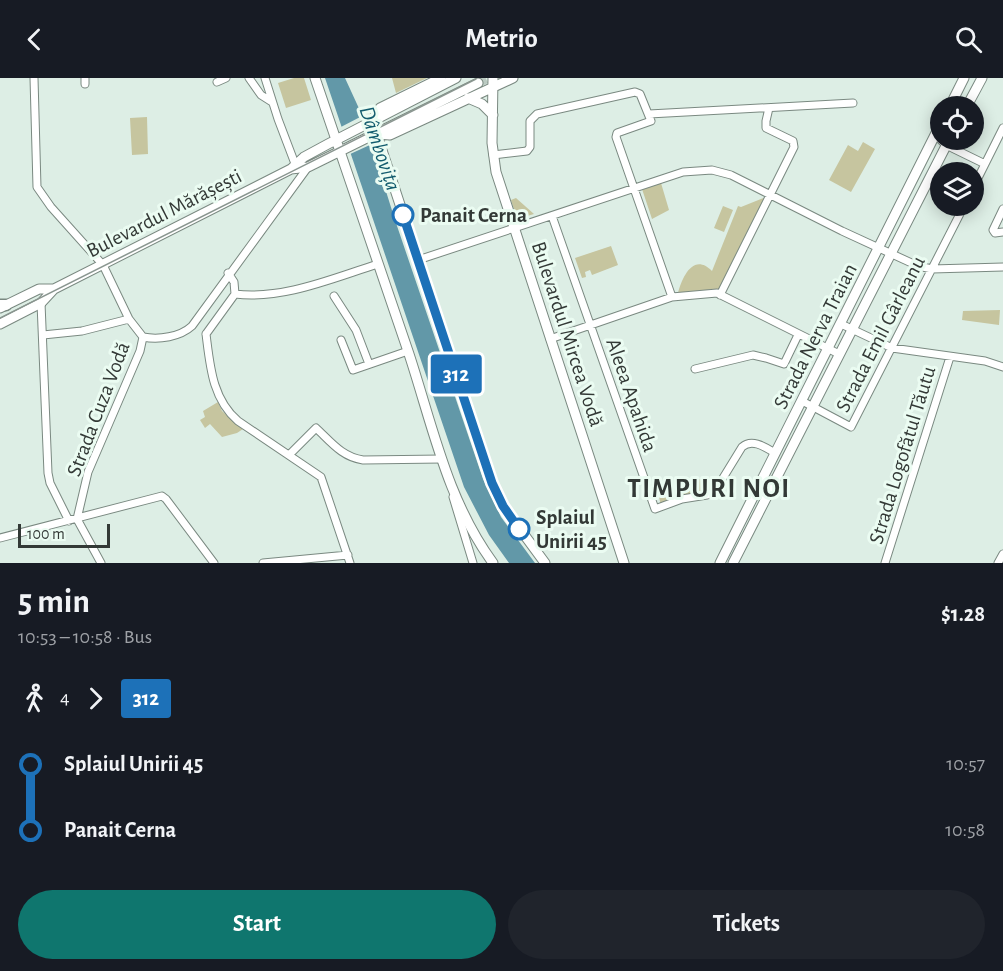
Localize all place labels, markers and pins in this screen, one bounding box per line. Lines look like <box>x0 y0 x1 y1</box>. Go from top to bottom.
marker: Panait Cerna <box>392 204 414 226</box>
place label: Panait Cerna <box>420 205 527 226</box>
place label: Splaiul Unirii 45 <box>536 507 607 552</box>
marker: Splaiul Unirii 45 <box>508 518 530 540</box>

